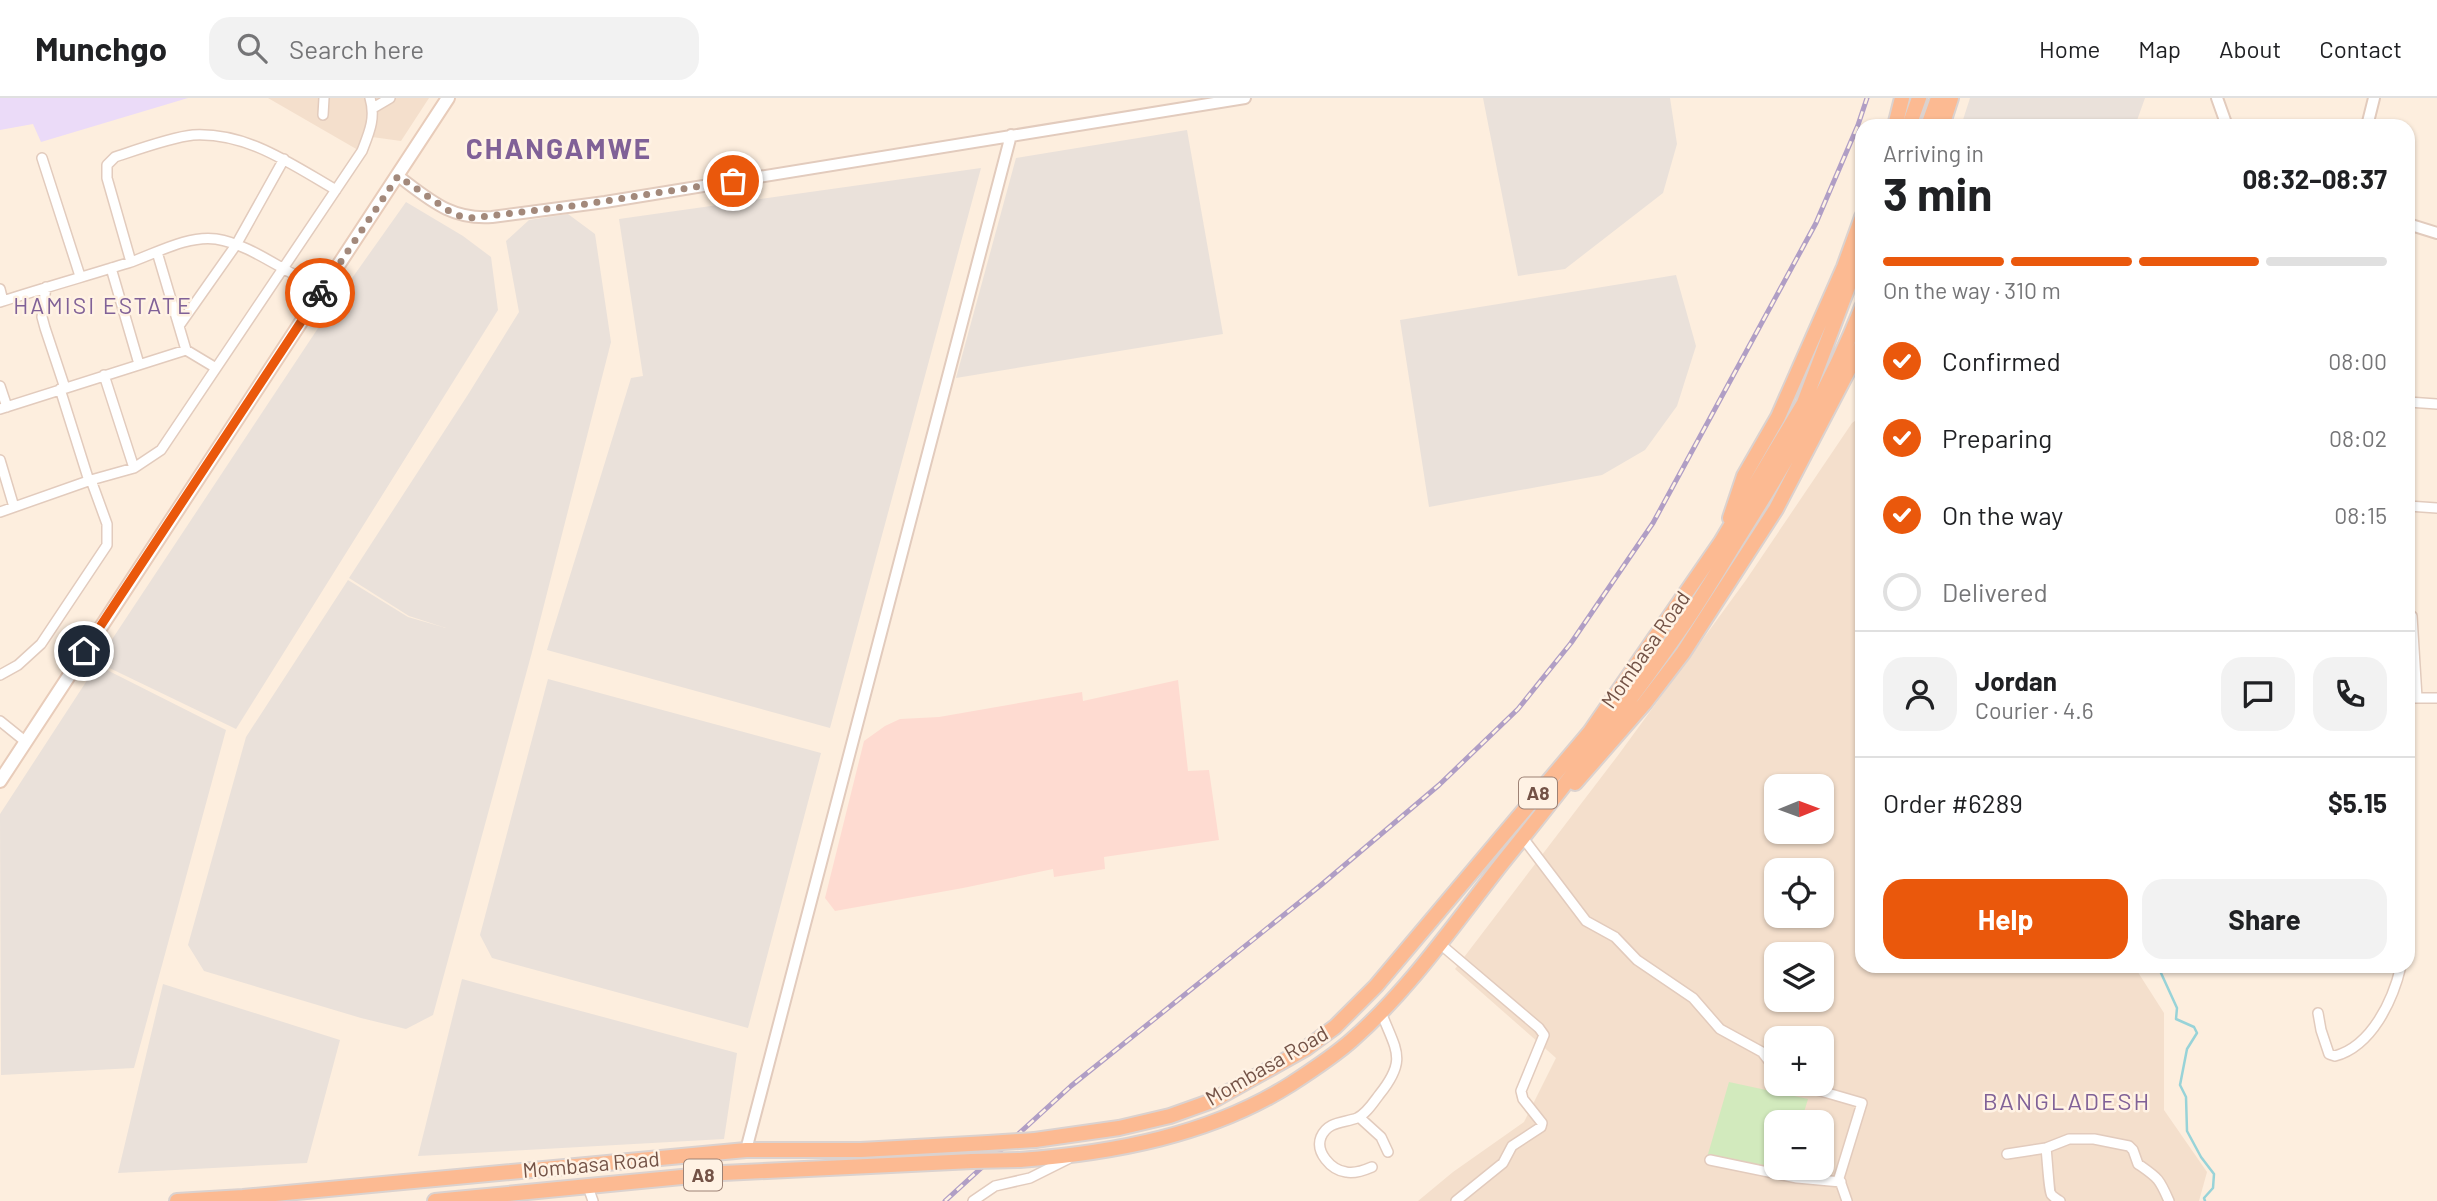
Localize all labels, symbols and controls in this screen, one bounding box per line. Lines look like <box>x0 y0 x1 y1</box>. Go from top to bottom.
search box <box>209 17 699 80</box>
text: Munchgo <box>35 28 167 68</box>
icon: search <box>233 29 271 67</box>
text: Search here <box>289 33 424 64</box>
text: Home <box>2039 34 2100 63</box>
text: Map <box>2138 34 2181 63</box>
text: About <box>2219 34 2281 63</box>
text: Contact <box>2319 34 2402 63</box>
district label: CHANGAMWE <box>466 131 652 165</box>
text: Arriving in <box>1883 139 1984 167</box>
pin <box>703 151 763 211</box>
icon: bag <box>714 162 752 200</box>
text: 08:32–08:37 <box>2242 163 2387 194</box>
text: 3 min <box>1883 165 1992 220</box>
courier <box>285 258 355 328</box>
icon: bike <box>301 274 339 312</box>
text: On the way · 310 m <box>1883 276 2061 304</box>
district label: HAMISI ESTATE <box>13 291 193 319</box>
icon: check <box>1883 342 1921 380</box>
text: Confirmed <box>1942 345 2061 376</box>
text: 08:00 <box>2328 347 2387 375</box>
icon: check <box>1883 419 1921 457</box>
text: Preparing <box>1942 422 2052 453</box>
text: 08:02 <box>2329 424 2387 452</box>
icon: check <box>1883 496 1921 534</box>
text: On the way <box>1942 499 2063 530</box>
text: 08:15 <box>2334 501 2387 529</box>
text: Delivered <box>1942 576 2048 607</box>
street label: Mombasa Road <box>1595 586 1694 713</box>
pin <box>54 621 114 681</box>
icon: home <box>65 632 103 670</box>
button: person <box>1883 657 1957 731</box>
button: chat <box>2221 657 2295 731</box>
button: phone <box>2313 657 2387 731</box>
text: Jordan <box>1975 665 2057 696</box>
text: Courier · 4.6 <box>1975 696 2094 724</box>
north arrow <box>1764 774 1834 844</box>
map controls <box>1764 774 1834 1180</box>
road number: A8 <box>1519 778 1557 808</box>
text: Order #6289 <box>1883 787 2023 818</box>
text: $5.15 <box>2328 787 2387 818</box>
button: locate <box>1764 858 1834 928</box>
button: Help <box>1883 879 2128 959</box>
button: Share <box>2142 879 2387 959</box>
button: layers <box>1764 942 1834 1012</box>
street label: Mombasa Road <box>1200 1020 1332 1110</box>
button: + <box>1764 1026 1834 1096</box>
district label: BANGLADESH <box>1983 1086 2151 1115</box>
button: − <box>1764 1110 1834 1180</box>
street label: Mombasa Road <box>521 1145 660 1182</box>
road number: A8 <box>684 1160 722 1190</box>

